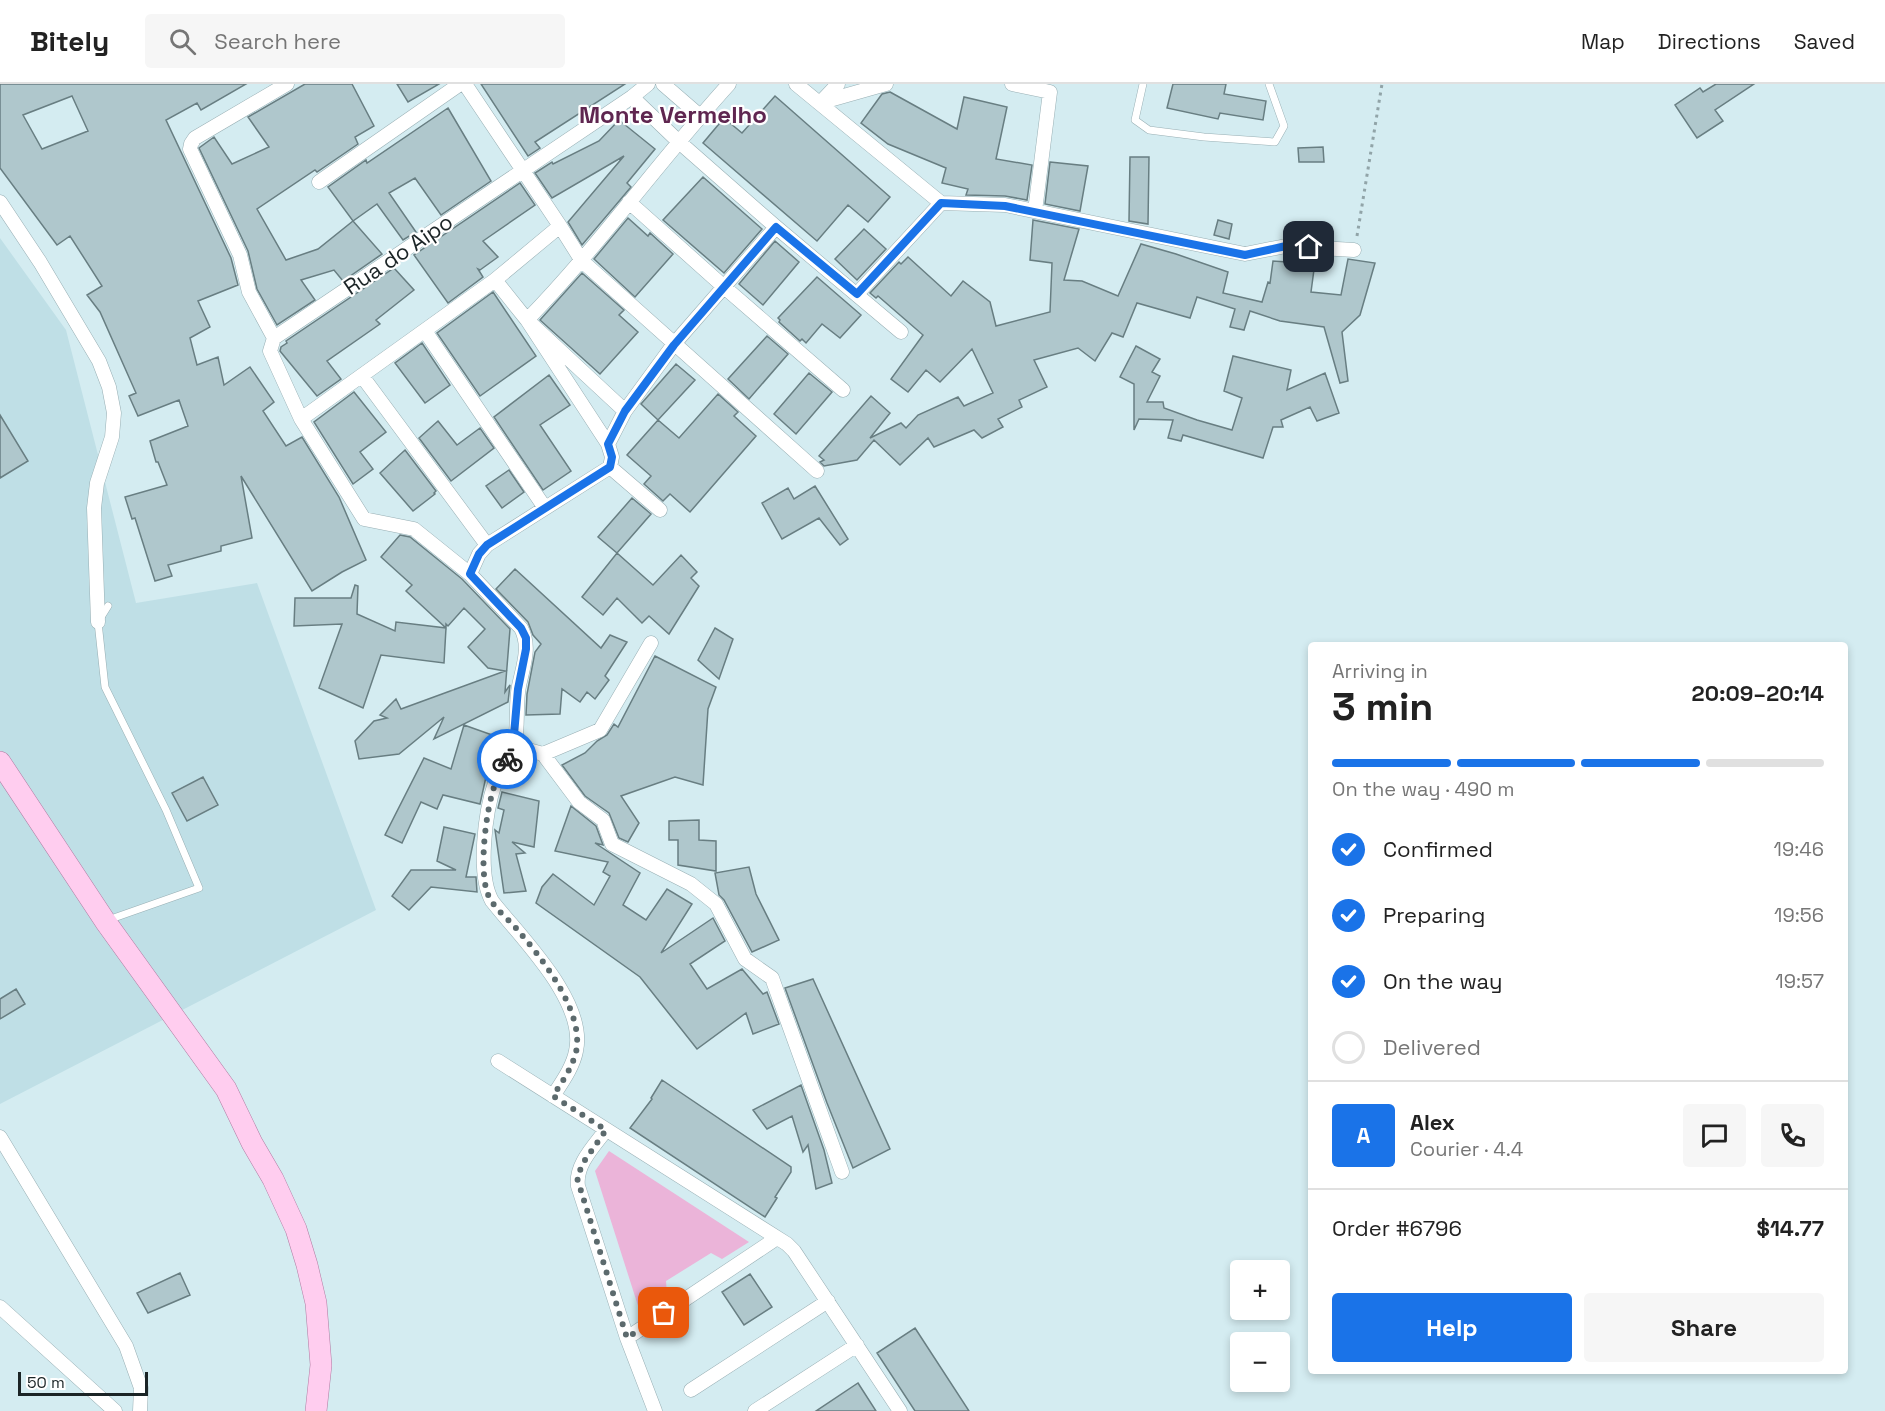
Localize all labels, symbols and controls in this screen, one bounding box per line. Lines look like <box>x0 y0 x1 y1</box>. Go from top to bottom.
search box <box>145 14 565 68</box>
text: Bitely <box>30 23 109 59</box>
icon: search <box>166 25 199 58</box>
text: Search here <box>214 27 341 55</box>
text: Map <box>1581 28 1625 55</box>
text: Directions <box>1658 28 1761 55</box>
text: Saved <box>1794 28 1855 55</box>
district label: Monte Vermelho <box>579 99 767 130</box>
street label: Rua do Aipo <box>338 207 458 301</box>
pin <box>1283 221 1334 272</box>
icon: home <box>1292 230 1325 263</box>
text: Arriving in <box>1332 658 1428 684</box>
text: 20:09–20:14 <box>1692 679 1824 707</box>
text: 3 min <box>1332 682 1433 731</box>
courier <box>477 729 537 789</box>
icon: bike <box>491 743 524 776</box>
text: On the way · 490 m <box>1332 776 1514 802</box>
icon: check <box>1332 833 1365 866</box>
text: Confirmed <box>1383 835 1493 863</box>
text: 19:46 <box>1774 836 1824 862</box>
icon: check <box>1332 899 1365 932</box>
text: Preparing <box>1383 901 1485 929</box>
text: 19:56 <box>1774 902 1824 928</box>
icon: check <box>1332 965 1365 998</box>
text: On the way <box>1383 967 1502 995</box>
text: 19:57 <box>1775 968 1824 994</box>
text: Delivered <box>1383 1033 1481 1061</box>
button: chat <box>1683 1104 1746 1167</box>
button: phone <box>1761 1104 1824 1167</box>
text: Alex <box>1410 1108 1455 1136</box>
text: A <box>1357 1121 1370 1149</box>
text: Courier · 4.4 <box>1410 1136 1523 1162</box>
text: Order #6796 <box>1332 1214 1462 1242</box>
text: $14.77 <box>1757 1214 1824 1242</box>
map controls <box>1230 1260 1290 1392</box>
button: + <box>1230 1260 1290 1320</box>
pin <box>638 1287 689 1338</box>
button: Help <box>1332 1293 1572 1362</box>
button: Share <box>1584 1293 1824 1362</box>
icon: bag <box>647 1296 680 1329</box>
button: − <box>1230 1332 1290 1392</box>
scale bar <box>18 1369 148 1396</box>
text: 50 m <box>27 1372 65 1393</box>

